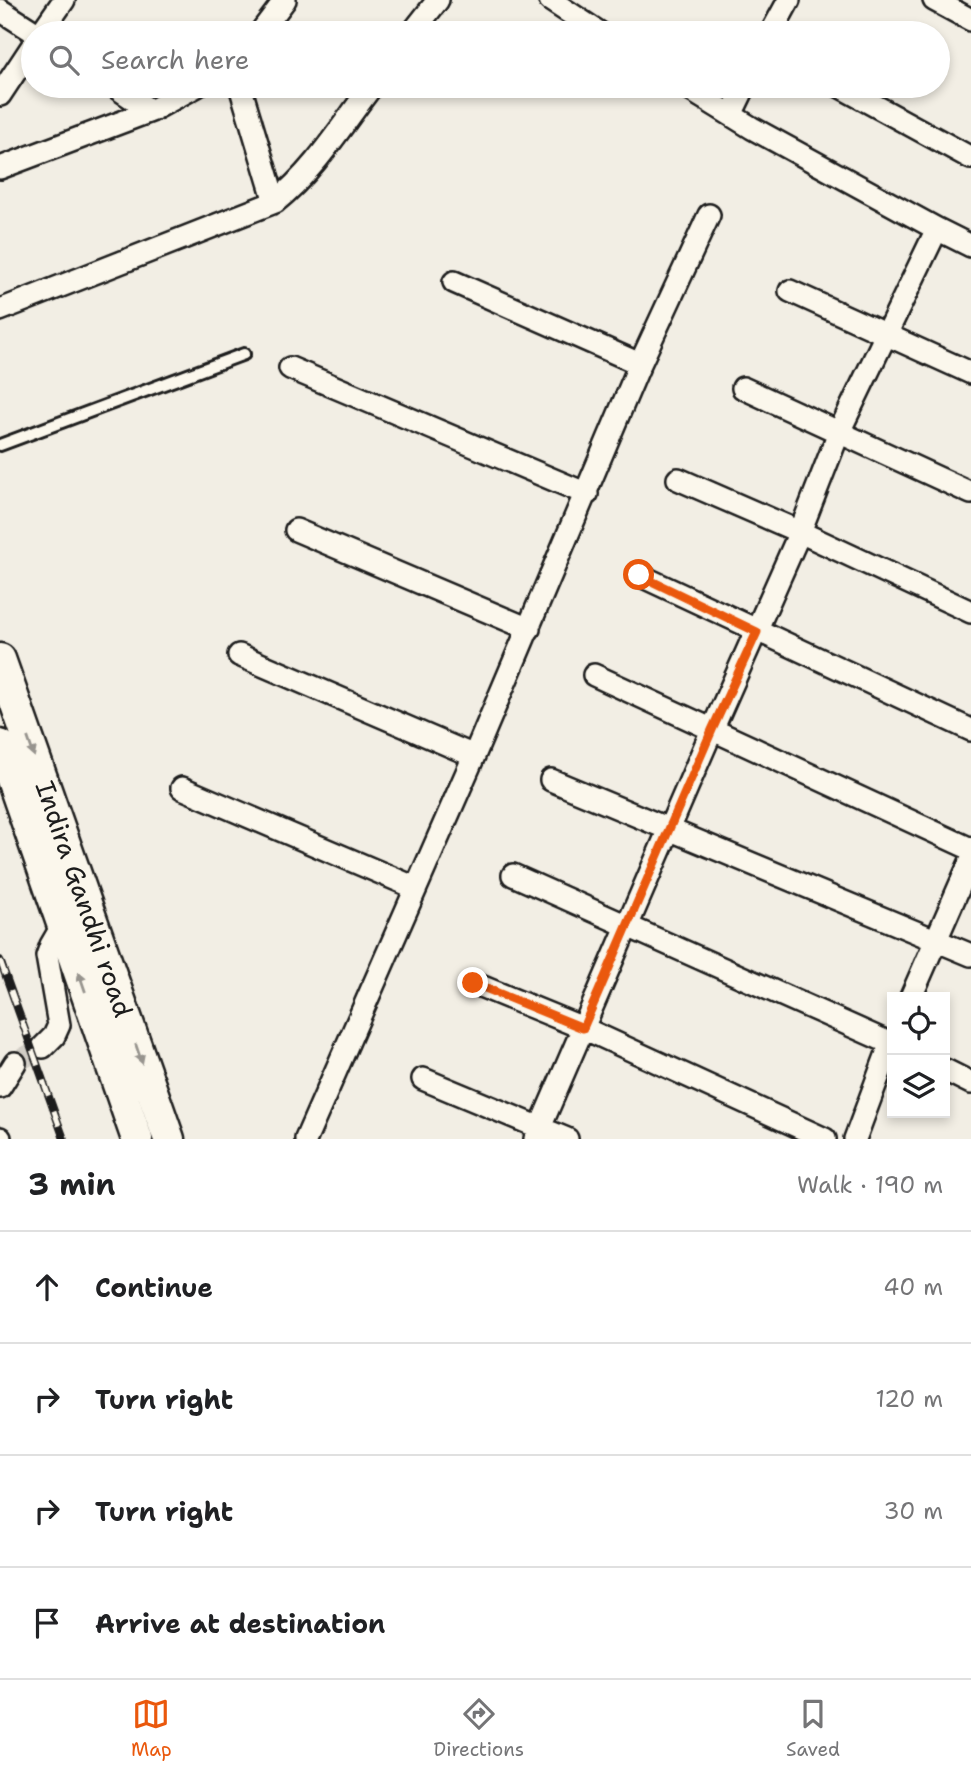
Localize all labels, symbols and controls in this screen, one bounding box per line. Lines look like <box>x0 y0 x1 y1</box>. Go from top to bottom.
search box <box>21 21 950 98</box>
icon: search <box>45 41 83 79</box>
text: Search here <box>101 42 250 77</box>
route start <box>623 559 654 590</box>
one-way arrow <box>26 736 37 757</box>
street label: Indira Gandhi road <box>28 776 141 1022</box>
route end <box>457 967 488 998</box>
one-way arrow <box>76 971 87 992</box>
map controls <box>887 992 950 1118</box>
button: locate <box>887 992 950 1055</box>
one-way arrow <box>134 1043 145 1064</box>
button: layers <box>887 1055 950 1118</box>
text: 3 min <box>28 1164 115 1205</box>
text: Walk · 190 m <box>797 1170 943 1200</box>
icon: ahead <box>28 1268 66 1306</box>
text: Continue <box>95 1270 213 1305</box>
text: 40 m <box>883 1272 943 1302</box>
icon: right <box>28 1380 66 1418</box>
text: Turn right <box>95 1382 233 1417</box>
text: 120 m <box>875 1384 943 1414</box>
icon: right <box>28 1492 66 1530</box>
text: Turn right <box>95 1494 233 1529</box>
text: 30 m <box>884 1496 943 1526</box>
icon: arrive <box>28 1604 66 1642</box>
text: Arrive at destination <box>95 1606 385 1641</box>
tab: Map <box>131 1695 172 1762</box>
tab: Directions <box>434 1695 524 1762</box>
tab: Saved <box>786 1695 840 1762</box>

